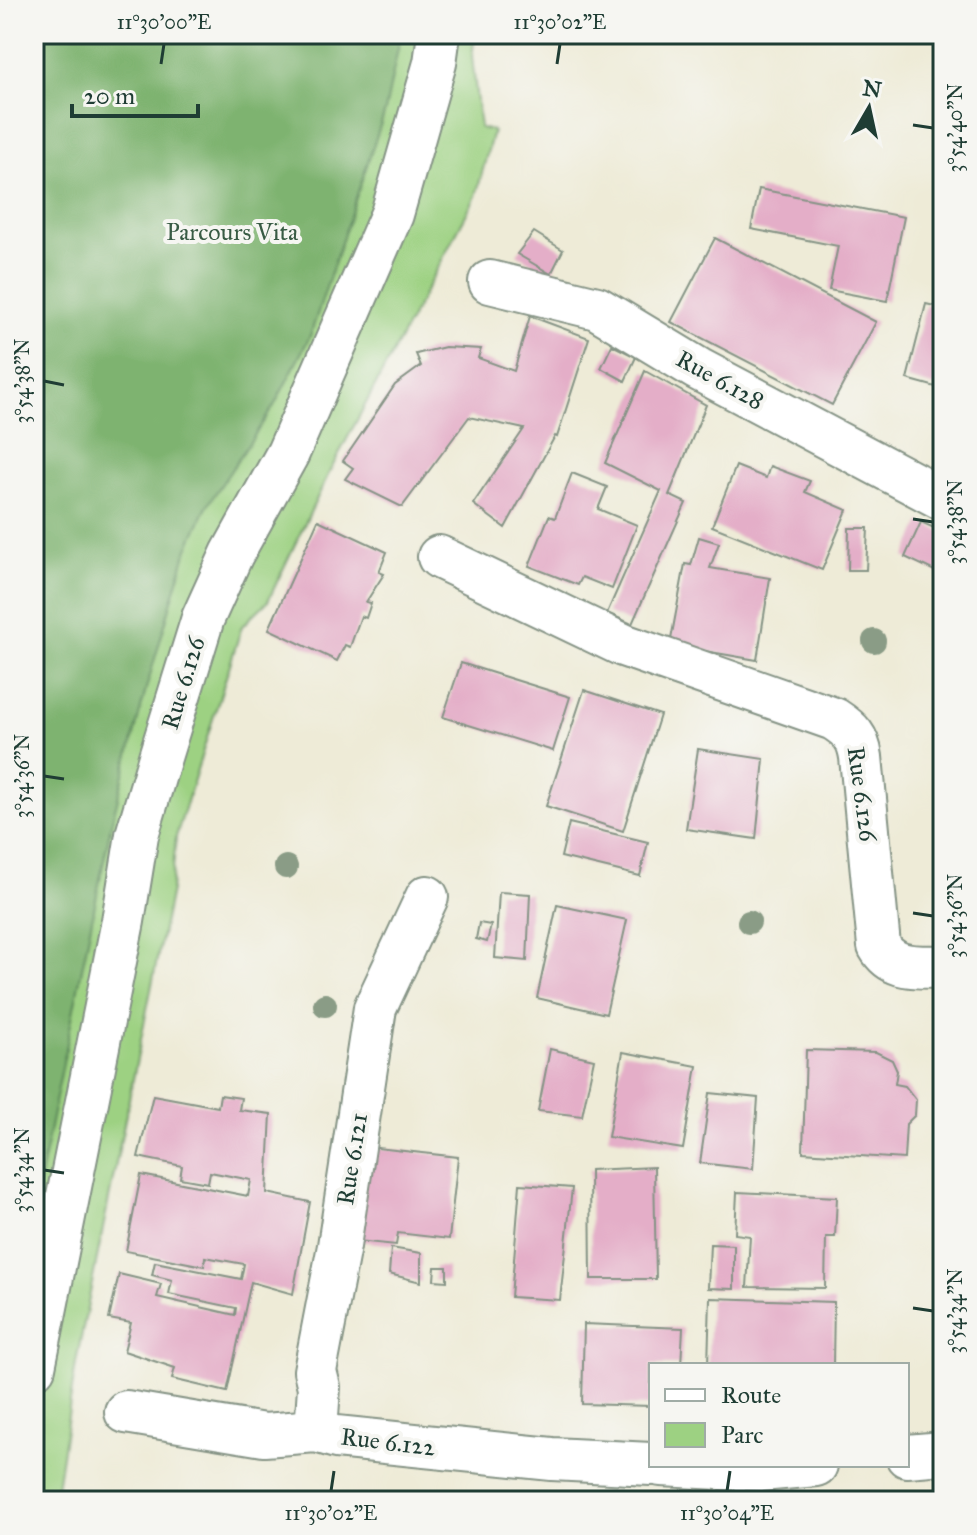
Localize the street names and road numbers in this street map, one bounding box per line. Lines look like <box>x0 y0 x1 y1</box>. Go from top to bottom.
street label: Rue 6.128 <box>671 344 769 416</box>
street label: Rue 6.126 <box>155 632 212 733</box>
street label: Rue 6.126 <box>840 745 884 844</box>
street label: Rue 6.121 <box>330 1111 374 1207</box>
street label: Rue 6.122 <box>339 1421 437 1463</box>

